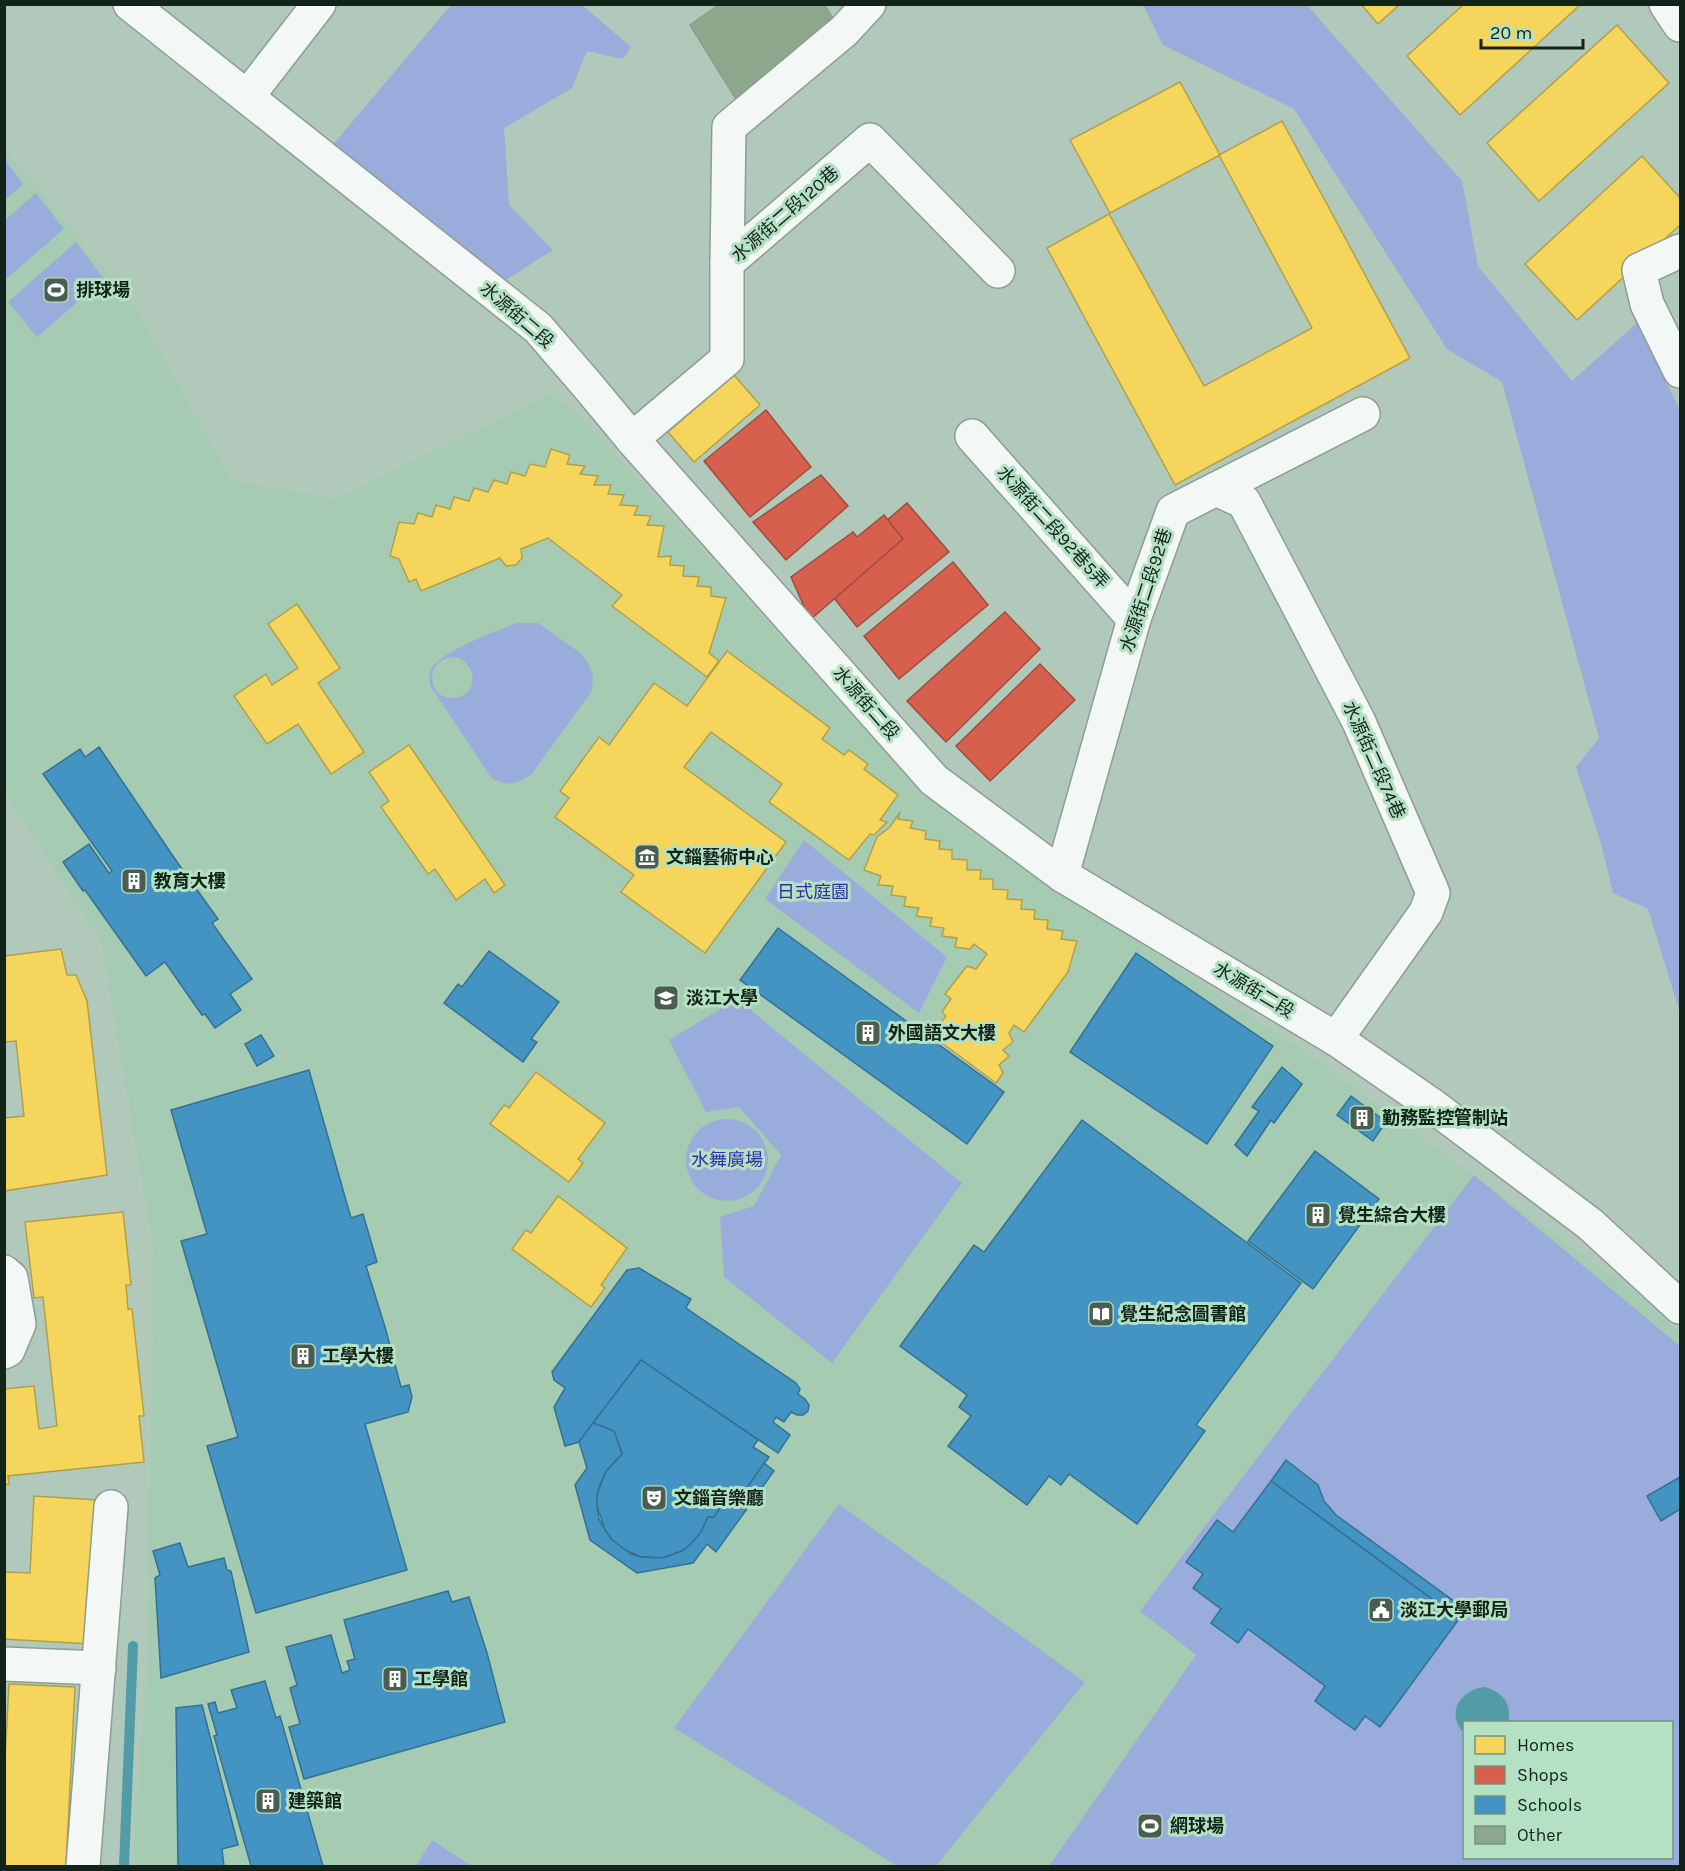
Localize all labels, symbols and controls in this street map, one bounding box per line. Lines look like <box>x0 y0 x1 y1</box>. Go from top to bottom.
scale bar <box>1481 12 1583 50</box>
text: 20 m <box>1490 22 1532 44</box>
street label: 水源街二段120巷 <box>727 161 843 267</box>
sports icon: 排球場 <box>41 275 71 305</box>
street label: 水源街二段 <box>476 277 558 353</box>
place label: 排球場 <box>76 279 130 301</box>
street label: 水源街二段92巷5弄 <box>992 461 1114 593</box>
street label: 水源街二段92巷 <box>1116 525 1176 655</box>
street label: 水源街二段 <box>828 662 904 744</box>
street label: 水源街二段74巷 <box>1338 698 1410 822</box>
museum icon: 文錙藝術中心 <box>632 842 662 872</box>
place label: 文錙藝術中心 <box>666 846 774 868</box>
building icon: 教育大樓 <box>119 866 149 896</box>
place label: 教育大樓 <box>154 870 226 892</box>
park label: 日式庭園 <box>777 881 849 903</box>
street label: 水源街二段 <box>1210 957 1298 1023</box>
school or university icon: 淡江大學 <box>651 983 681 1013</box>
place label: 淡江大學 <box>686 987 758 1009</box>
building icon: 外國語文大樓 <box>853 1018 883 1048</box>
place label: 外國語文大樓 <box>888 1022 996 1044</box>
building icon: 勤務監控管制站 <box>1347 1103 1377 1133</box>
place label: 勤務監控管制站 <box>1382 1107 1508 1129</box>
park label: 水舞廣場 <box>691 1149 763 1171</box>
building icon: 覺生綜合大樓 <box>1303 1200 1333 1230</box>
place label: 覺生綜合大樓 <box>1338 1204 1446 1226</box>
library icon: 覺生紀念圖書館 <box>1086 1299 1116 1329</box>
place label: 覺生紀念圖書館 <box>1120 1303 1246 1325</box>
building icon: 工學大樓 <box>288 1341 318 1371</box>
place label: 工學大樓 <box>322 1345 394 1367</box>
theatre icon: 文錙音樂廳 <box>639 1483 669 1513</box>
place label: 文錙音樂廳 <box>674 1487 764 1509</box>
public building icon: 淡江大學郵局 <box>1366 1595 1396 1625</box>
place label: 淡江大學郵局 <box>1400 1599 1508 1621</box>
building icon: 工學館 <box>380 1664 410 1694</box>
place label: 工學館 <box>414 1668 468 1690</box>
legend <box>1463 1721 1673 1859</box>
text: Homes <box>1517 1734 1574 1756</box>
text: Shops <box>1517 1764 1569 1786</box>
building icon: 建築館 <box>253 1786 283 1816</box>
place label: 建築館 <box>288 1790 342 1812</box>
text: Schools <box>1517 1794 1582 1816</box>
sports icon: 網球場 <box>1135 1811 1165 1841</box>
place label: 網球場 <box>1170 1815 1224 1837</box>
text: Other <box>1517 1824 1562 1846</box>

